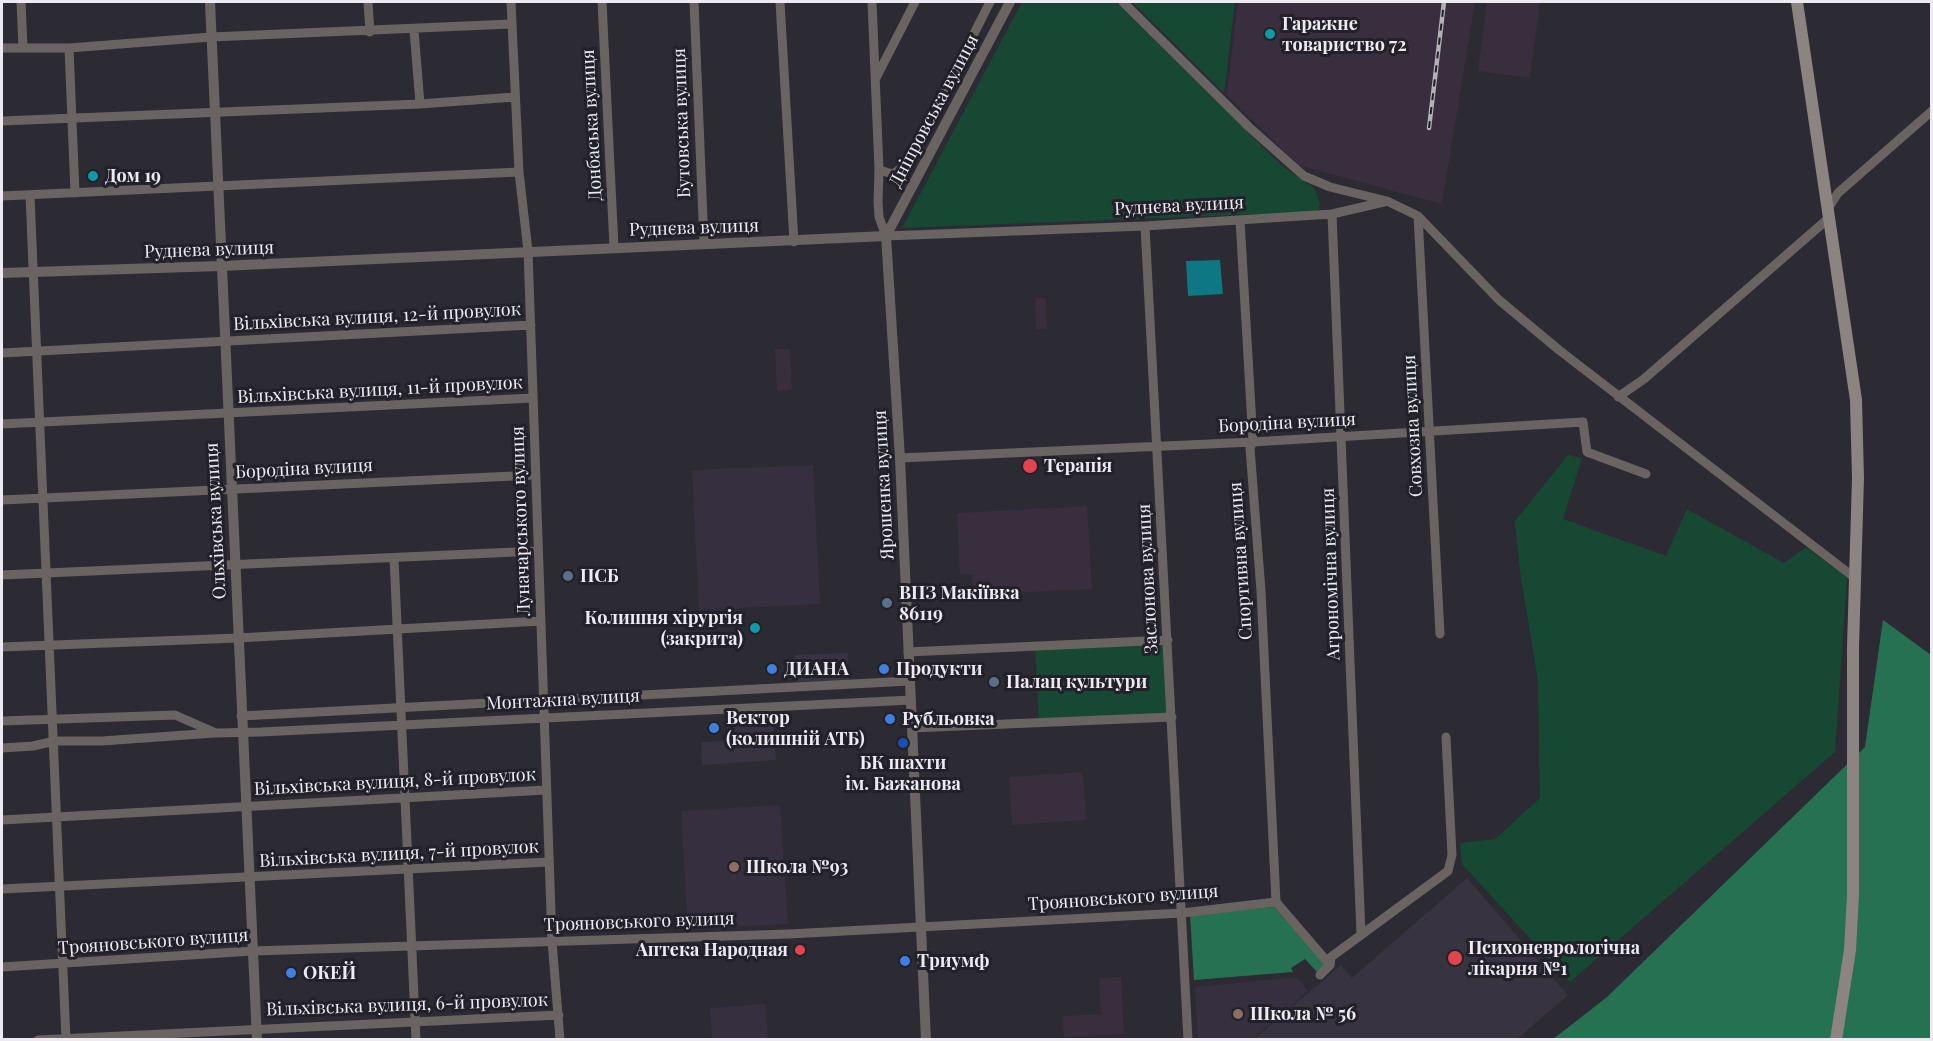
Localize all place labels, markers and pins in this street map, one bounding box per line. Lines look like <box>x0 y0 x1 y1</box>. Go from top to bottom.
place label: Гаражне товариство 72 <box>1282 13 1407 56</box>
marker: Гаражне товариство 72 <box>1263 27 1277 41</box>
place label: Дом 19 <box>105 165 161 187</box>
marker: Дом 19 <box>86 169 100 183</box>
place label: Терапія <box>1044 455 1112 477</box>
marker: Терапія <box>1021 457 1039 475</box>
place label: ПСБ <box>580 565 619 587</box>
marker: ПСБ <box>561 569 575 583</box>
place label: ВПЗ Макіївка 86119 <box>899 582 1019 624</box>
marker: ВПЗ Макіївка 86119 <box>880 596 894 610</box>
place label: Колишня хірургія (закрита) <box>585 607 743 650</box>
marker: Колишня хірургія (закрита) <box>748 621 762 635</box>
place label: ДИАНА <box>784 658 849 680</box>
place label: Продукти <box>896 658 983 680</box>
marker: ДИАНА <box>765 662 779 676</box>
marker: Продукти <box>877 662 891 676</box>
place label: Палац культури <box>1006 671 1147 693</box>
marker: Палац культури <box>987 675 1001 689</box>
place label: Вектор (колишній АТБ) <box>726 707 865 750</box>
place label: Рубльовка <box>902 708 995 730</box>
marker: Рубльовка <box>883 712 897 726</box>
marker: Вектор (колишній АТБ) <box>707 721 721 735</box>
marker: БК шахти ім. Бажанова <box>896 736 910 750</box>
place label: БК шахти ім. Бажанова <box>845 752 961 795</box>
place label: Школа №93 <box>746 856 848 878</box>
marker: Школа №93 <box>727 860 741 874</box>
place label: Психоневрологічна лікарня №1 <box>1468 937 1640 980</box>
place label: Аптека Народная <box>636 939 788 961</box>
marker: Аптека Народная <box>793 943 807 957</box>
marker: Психоневрологічна лікарня №1 <box>1446 949 1464 967</box>
place label: Триумф <box>917 950 990 972</box>
marker: Триумф <box>898 954 912 968</box>
place label: ОКЕЙ <box>303 962 356 984</box>
marker: ОКЕЙ <box>284 966 298 980</box>
place label: Школа № 56 <box>1250 1003 1356 1025</box>
marker: Школа № 56 <box>1231 1007 1245 1021</box>

